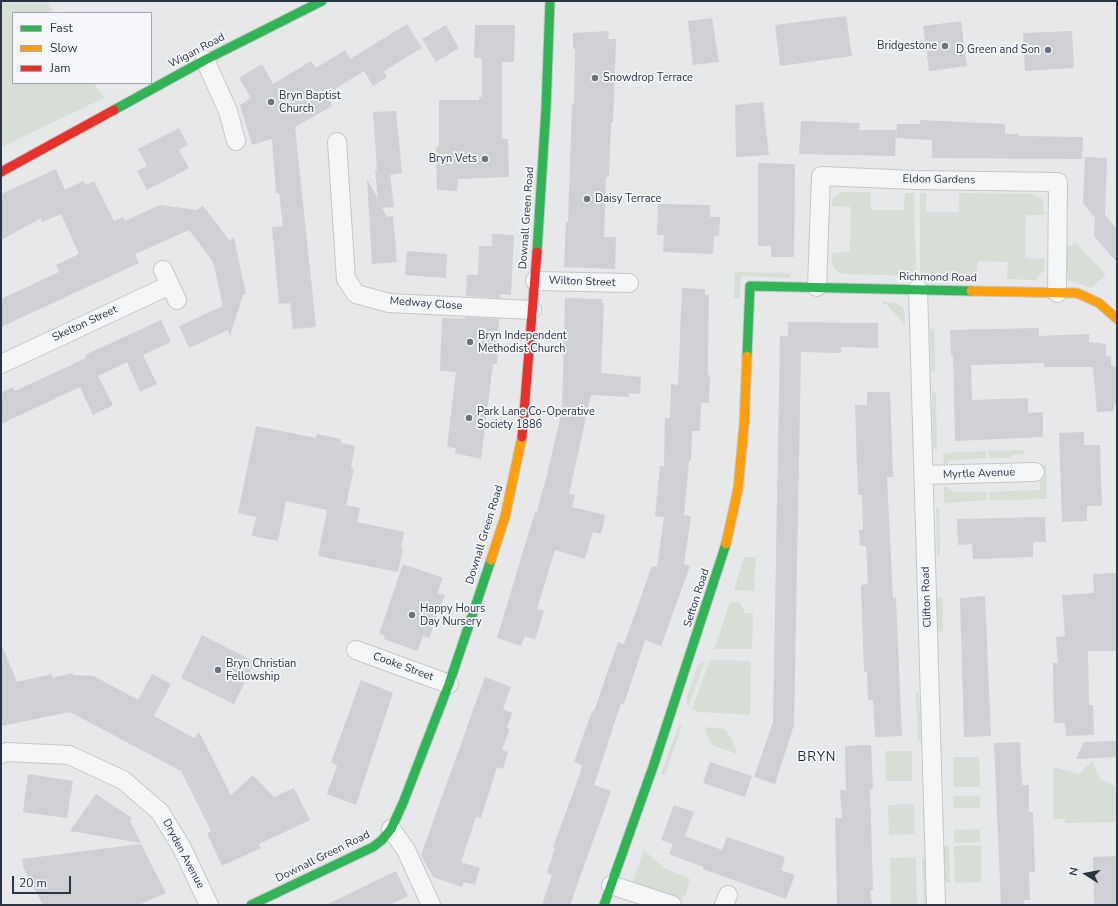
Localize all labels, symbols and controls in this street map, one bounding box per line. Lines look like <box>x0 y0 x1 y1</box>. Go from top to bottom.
legend <box>12 12 152 84</box>
text: Fast <box>50 20 73 36</box>
street label: Wigan Road <box>167 31 227 71</box>
place label: Bridgestone <box>877 39 937 53</box>
text: Slow <box>50 40 78 56</box>
marker: Bridgestone <box>940 41 950 51</box>
place label: D Green and Son <box>956 43 1040 57</box>
marker: D Green and Son <box>1043 45 1053 55</box>
text: Jam <box>50 60 71 76</box>
place label: Snowdrop Terrace <box>603 71 693 85</box>
marker: Snowdrop Terrace <box>590 73 600 83</box>
place label: Bryn Baptist Church <box>279 89 341 115</box>
marker: Bryn Baptist Church <box>266 97 276 107</box>
place label: Bryn Vets <box>429 152 477 166</box>
marker: Bryn Vets <box>480 154 490 164</box>
street label: Downall Green Road <box>517 166 537 270</box>
street label: Eldon Gardens <box>903 173 975 187</box>
place label: Daisy Terrace <box>595 192 661 206</box>
marker: Daisy Terrace <box>582 194 592 204</box>
street label: Richmond Road <box>899 271 977 285</box>
street label: Wilton Street <box>548 274 616 290</box>
street label: Medway Close <box>389 295 463 313</box>
street label: Skelton Street <box>50 303 120 345</box>
place label: Bryn Independent Methodist Church <box>478 329 567 355</box>
marker: Bryn Independent Methodist Church <box>465 337 475 347</box>
place label: Park Lane Co-Operative Society 1886 <box>477 405 595 431</box>
marker: Park Lane Co-Operative Society 1886 <box>464 413 474 423</box>
street label: Myrtle Avenue <box>943 466 1015 482</box>
street label: Downall Green Road <box>464 484 506 586</box>
street label: Clifton Road <box>919 566 935 628</box>
street label: Sefton Road <box>681 567 713 629</box>
place label: Happy Hours Day Nursery <box>420 602 485 628</box>
marker: Happy Hours Day Nursery <box>407 610 417 620</box>
street label: Cooke Street <box>371 650 435 684</box>
place label: Bryn Christian Fellowship <box>226 657 296 683</box>
marker: Bryn Christian Fellowship <box>213 665 223 675</box>
district label: BRYN <box>798 750 836 766</box>
street label: Dryden Avenue <box>159 817 207 891</box>
street label: Downall Green Road <box>274 828 372 886</box>
north arrow <box>1066 854 1106 894</box>
text: N <box>1066 866 1082 877</box>
scale bar <box>14 868 73 894</box>
text: 20 m <box>19 875 47 891</box>

